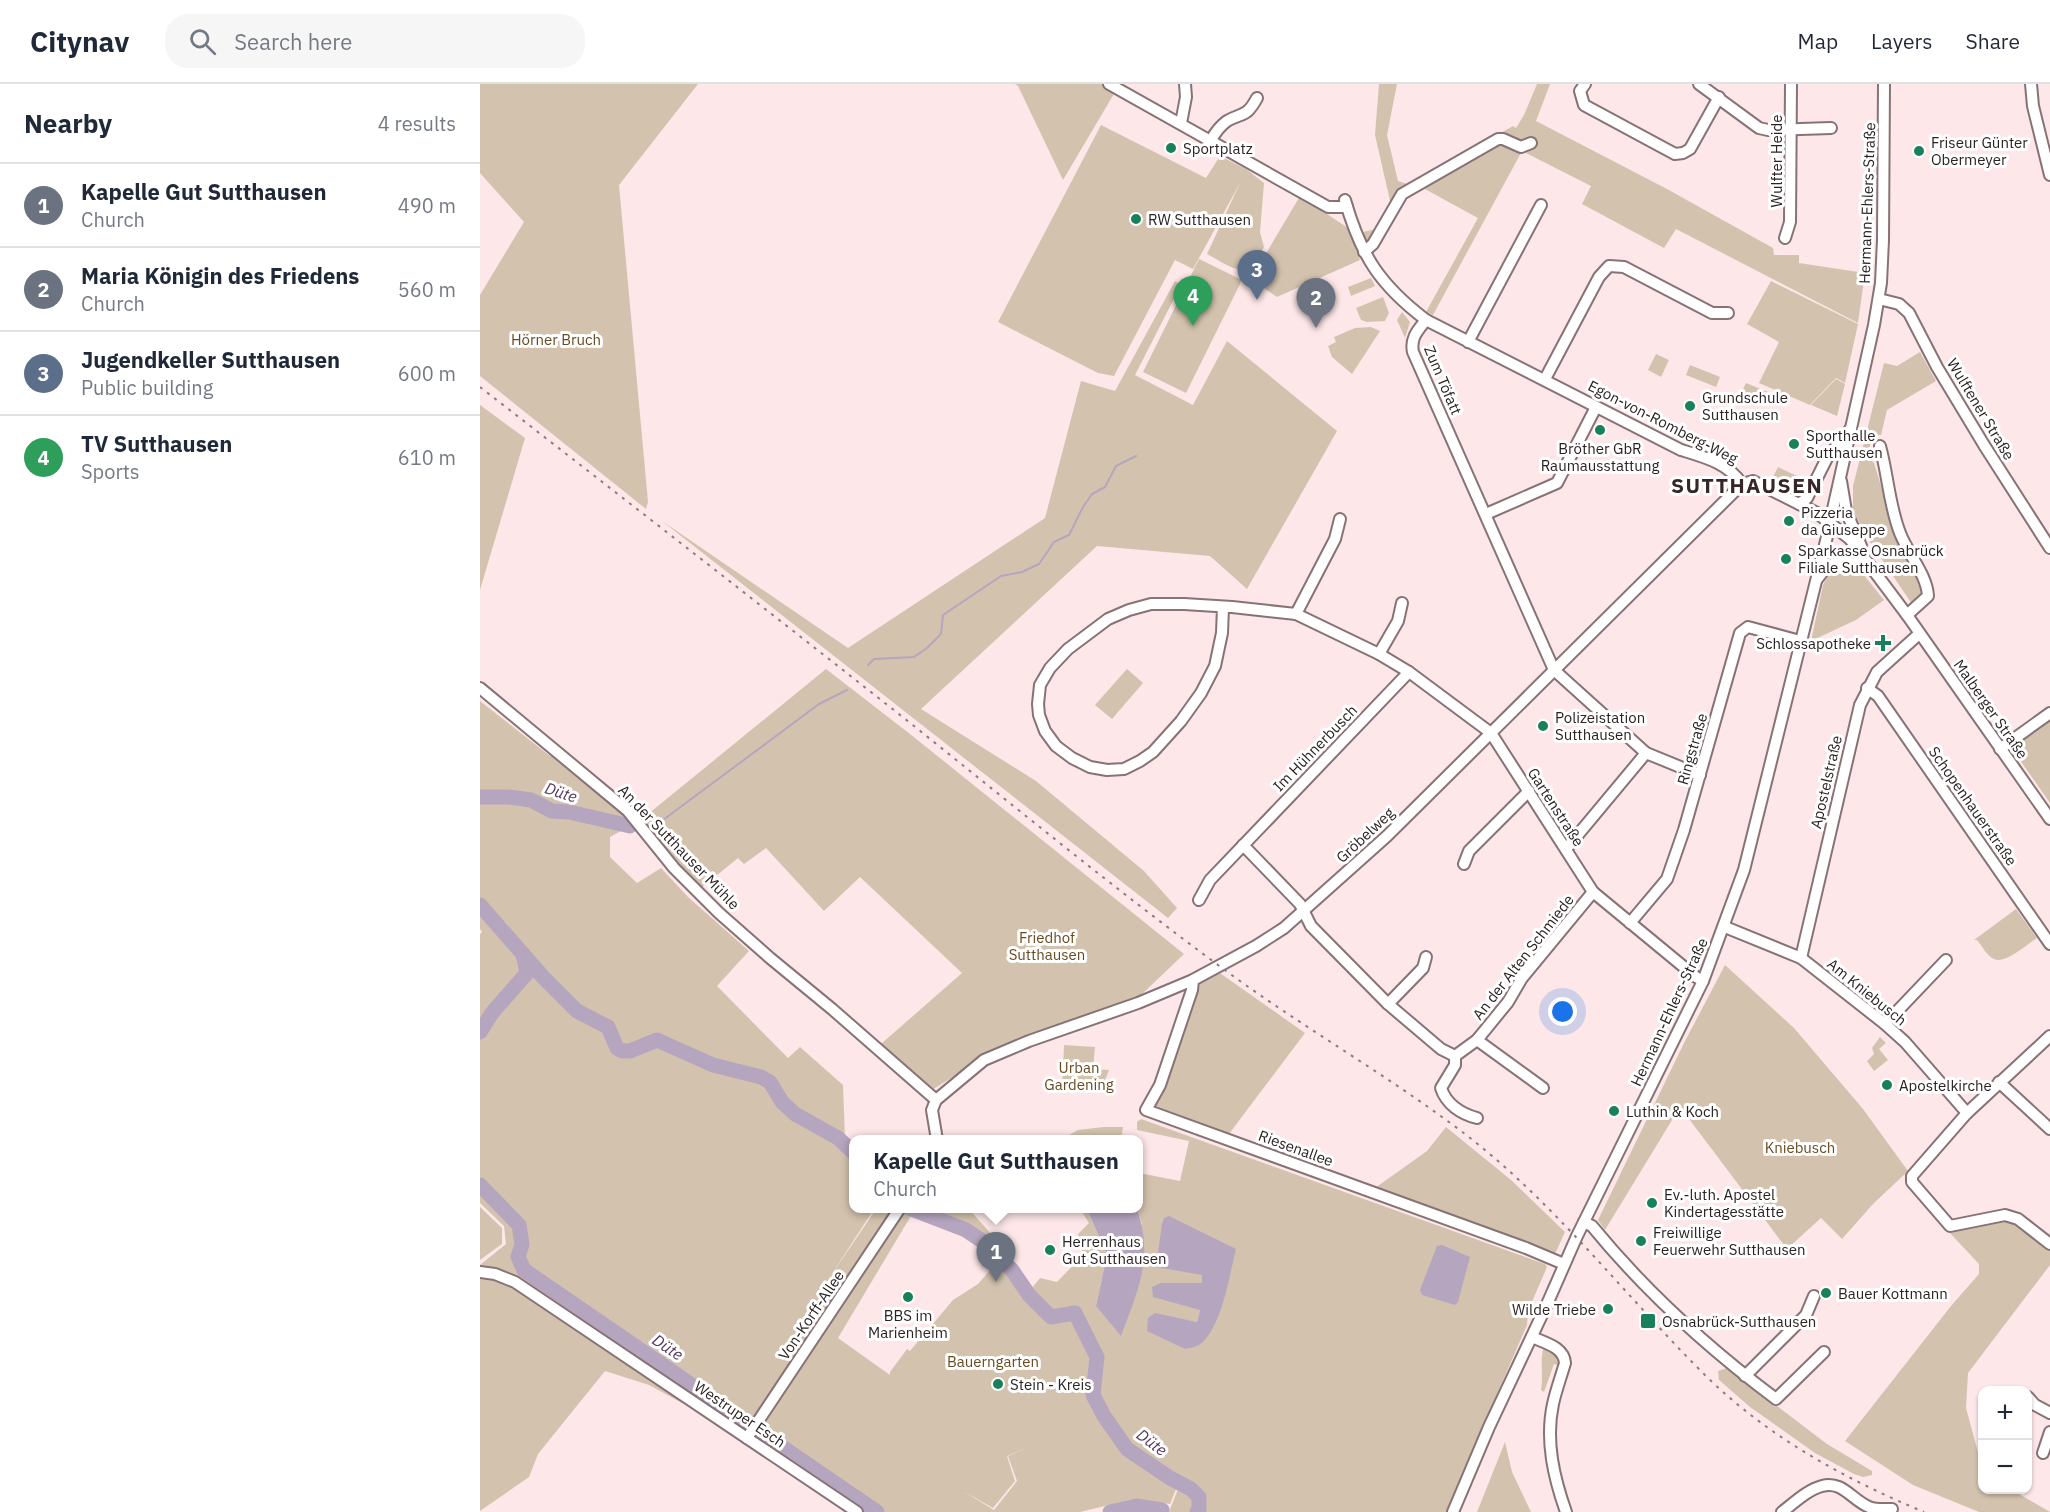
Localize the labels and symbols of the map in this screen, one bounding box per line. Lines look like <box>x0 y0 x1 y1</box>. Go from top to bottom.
street label: Wulfter Heide <box>1767 115 1786 207</box>
street label: Hermann-Ehlers-Straße <box>1855 122 1879 284</box>
place label: Friseur Günter Obermeyer <box>1931 133 2028 169</box>
place label: Sportplatz <box>1183 139 1253 158</box>
marker: Sportplatz <box>1164 141 1178 155</box>
marker: Friseur Günter Obermeyer <box>1912 144 1926 158</box>
place label: RW Sutthausen <box>1148 210 1251 229</box>
marker: RW Sutthausen <box>1129 212 1143 226</box>
pin: 3 <box>1238 250 1276 300</box>
pin: 4 <box>1174 276 1212 326</box>
pin: 2 <box>1296 278 1336 328</box>
park label: Hörner Bruch <box>511 330 601 349</box>
street label: Zum Töfatt <box>1420 343 1466 417</box>
street label: Wulftener Straße <box>1943 355 2019 463</box>
street label: Egon-von-Romberg-Weg <box>1585 376 1741 468</box>
place label: Grundschule Sutthausen <box>1702 388 1788 424</box>
marker: Grundschule Sutthausen <box>1683 399 1697 413</box>
marker: Bröther GbR Raumausstattung <box>1593 423 1607 437</box>
place label: Sporthalle Sutthausen <box>1806 426 1883 462</box>
marker: Sporthalle Sutthausen <box>1787 437 1801 451</box>
place label: Bröther GbR Raumausstattung <box>1541 439 1659 475</box>
district label: SUTTHAUSEN <box>1671 471 1823 499</box>
place label: Pizzeria da Giuseppe <box>1801 503 1885 539</box>
marker: Pizzeria da Giuseppe <box>1782 514 1796 528</box>
place label: Sparkasse Osnabrück Filiale Sutthausen <box>1798 541 1944 577</box>
marker: Sparkasse Osnabrück Filiale Sutthausen <box>1779 552 1793 566</box>
place label: Schlossapotheke <box>1756 634 1871 653</box>
marker: Schlossapotheke <box>1876 636 1890 650</box>
street label: Malberger Straße <box>1950 656 2032 762</box>
street label: Im Hühnerbusch <box>1269 701 1361 795</box>
place label: Polizeistation Sutthausen <box>1555 708 1645 744</box>
street label: Ringstraße <box>1673 711 1711 787</box>
marker: Polizeistation Sutthausen <box>1536 719 1550 733</box>
street label: Apostelstraße <box>1806 733 1846 831</box>
street label: Schopenhauerstraße <box>1925 743 2021 869</box>
street label: Gartenstraße <box>1524 764 1588 850</box>
water label: Düte <box>542 777 580 807</box>
street label: An der Sutthauser Mühle <box>614 781 744 913</box>
street label: Gröbelweg <box>1332 803 1398 867</box>
street label: An der Alten Schmiede <box>1468 891 1578 1023</box>
park label: Friedhof Sutthausen <box>1009 928 1085 964</box>
street label: Hermann-Ehlers-Straße <box>1626 935 1712 1089</box>
street label: Am Kniebusch <box>1823 954 1911 1030</box>
your location <box>1548 997 1577 1026</box>
park label: Urban Gardening <box>1044 1058 1114 1094</box>
place label: Apostelkirche <box>1899 1076 1992 1095</box>
marker: Apostelkirche <box>1880 1078 1894 1092</box>
place label: Luthin & Koch <box>1626 1102 1719 1121</box>
marker: Luthin & Koch <box>1607 1104 1621 1118</box>
street label: Riesenallee <box>1256 1126 1336 1170</box>
park label: Kniebusch <box>1765 1138 1835 1157</box>
place label: Ev.-luth. Apostel Kindertagesstätte <box>1664 1185 1784 1221</box>
marker: Ev.-luth. Apostel Kindertagesstätte <box>1645 1196 1659 1210</box>
place label: Freiwillige Feuerwehr Sutthausen <box>1653 1223 1806 1259</box>
pin: 1 <box>976 1232 1016 1282</box>
place label: Herrenhaus Gut Sutthausen <box>1062 1232 1167 1268</box>
marker: Freiwillige Feuerwehr Sutthausen <box>1634 1234 1648 1248</box>
marker: Herrenhaus Gut Sutthausen <box>1043 1243 1057 1257</box>
street label: Von-Korff-Allee <box>774 1266 848 1364</box>
place label: Bauer Kottmann <box>1838 1284 1948 1303</box>
marker: Bauer Kottmann <box>1819 1286 1833 1300</box>
marker: BBS im Marienheim <box>901 1290 915 1304</box>
place label: Wilde Triebe <box>1512 1300 1596 1319</box>
marker: Wilde Triebe <box>1601 1302 1615 1316</box>
place label: BBS im Marienheim <box>868 1306 948 1342</box>
marker: Osnabrück-Sutthausen <box>1639 1312 1657 1330</box>
place label: Osnabrück-Sutthausen <box>1662 1312 1816 1331</box>
water label: Düte <box>649 1330 687 1364</box>
park label: Bauerngarten <box>947 1352 1039 1371</box>
place label: Stein - Kreis <box>1010 1375 1092 1394</box>
street label: Westruper Esch <box>691 1376 789 1452</box>
marker: Stein - Kreis <box>991 1377 1005 1391</box>
water label: Düte <box>1133 1424 1171 1460</box>

